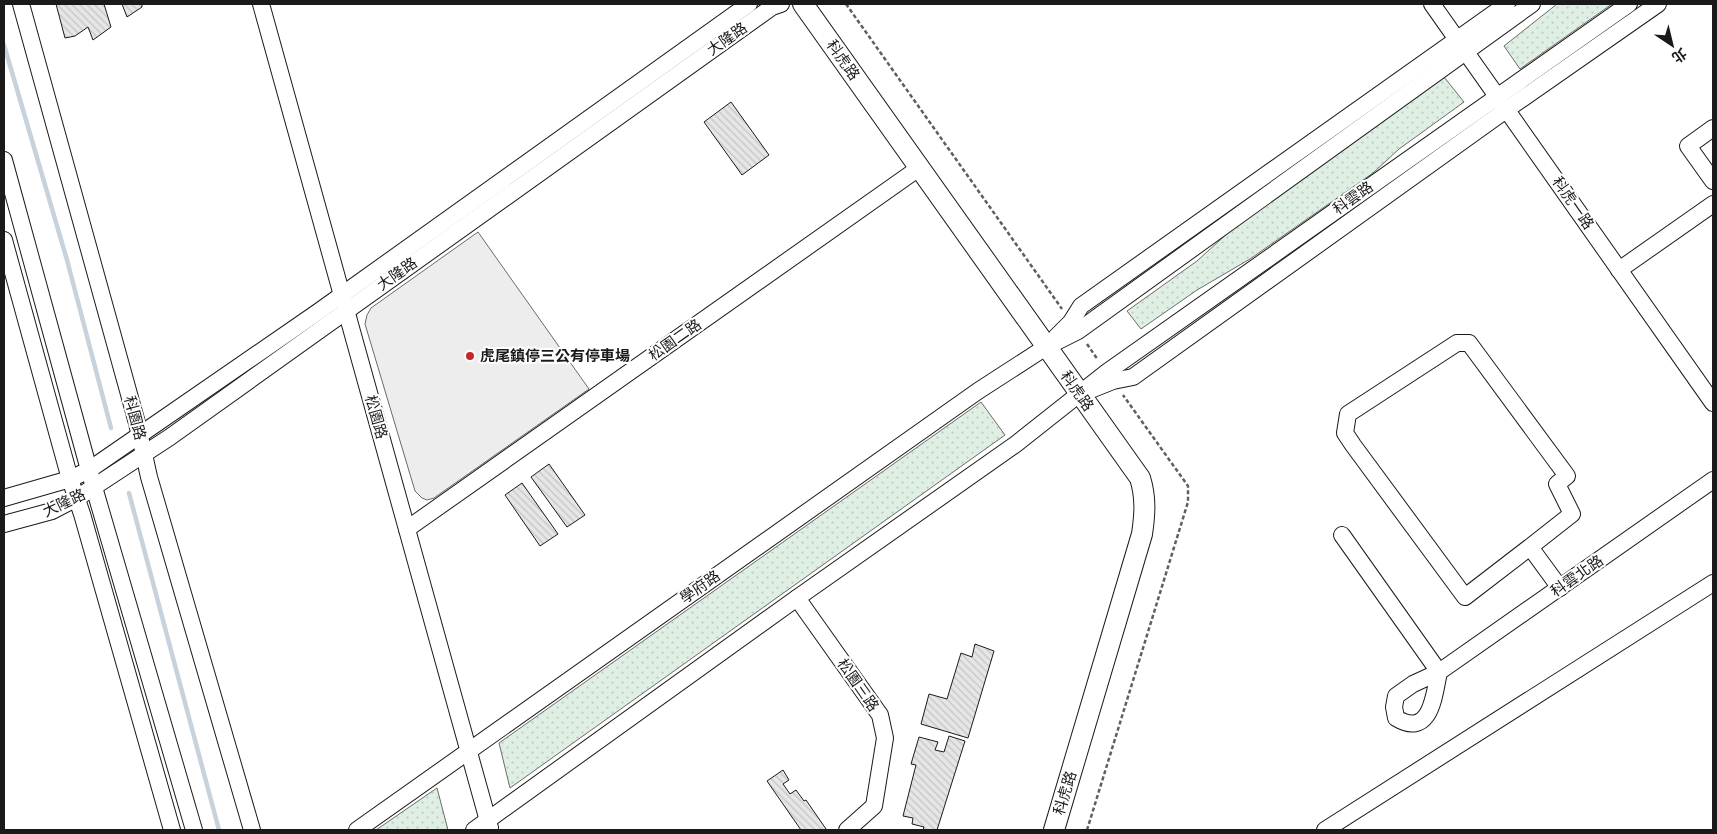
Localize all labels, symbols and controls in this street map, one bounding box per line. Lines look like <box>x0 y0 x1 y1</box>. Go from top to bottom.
street label: 大隆路 <box>703 19 751 59</box>
north arrow <box>1647 20 1697 70</box>
street label: 科虎路 <box>823 36 863 84</box>
text: 北 <box>1669 44 1690 66</box>
street label: 科虎一路 <box>1548 173 1598 233</box>
street label: 科雲路 <box>1329 178 1377 218</box>
street label: 大隆路 <box>373 254 421 294</box>
street label: 松園二路 <box>645 315 705 365</box>
place label: 虎尾鎮停三公有停車場 <box>480 347 630 365</box>
marker: 虎尾鎮停三公有停車場 <box>464 350 476 362</box>
street label: 科虎路 <box>1057 367 1097 415</box>
street label: 松園路 <box>361 393 391 441</box>
street label: 科園路 <box>120 394 150 442</box>
street label: 大隆路 <box>40 485 88 521</box>
street label: 科雲北路 <box>1547 551 1607 601</box>
street label: 學府路 <box>676 567 724 607</box>
street label: 松園三路 <box>833 655 883 715</box>
street label: 科虎路 <box>1050 769 1080 817</box>

